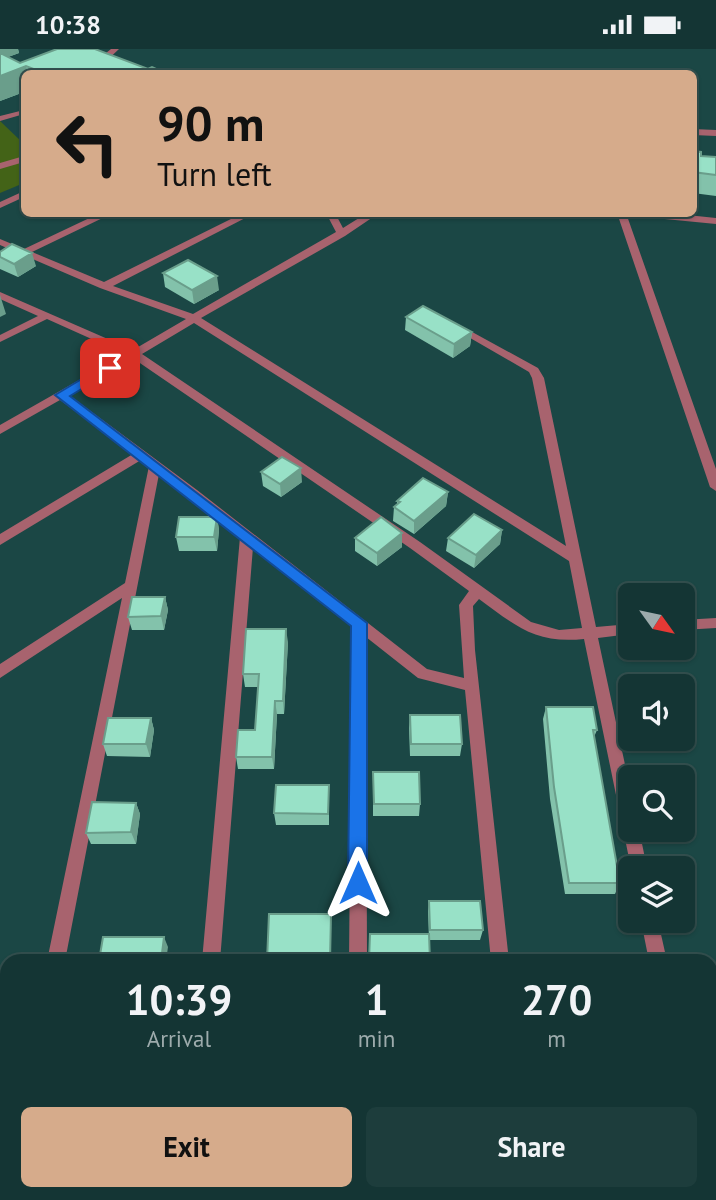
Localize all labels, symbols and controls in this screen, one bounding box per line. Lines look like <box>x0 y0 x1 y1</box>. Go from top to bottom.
text: 10:38 <box>35 8 101 41</box>
text: 90 m <box>157 91 264 155</box>
icon: left <box>42 98 133 189</box>
text: Turn left <box>157 153 272 195</box>
pin <box>80 338 140 398</box>
icon: arrive <box>91 349 129 387</box>
north arrow <box>618 583 695 660</box>
map controls <box>618 583 695 933</box>
button: sound <box>618 674 695 751</box>
button: search <box>618 765 695 842</box>
position arrow <box>321 846 395 920</box>
button: layers <box>618 856 695 933</box>
text: 10:39 <box>126 972 232 1027</box>
text: 1 <box>365 972 388 1027</box>
text: 270 <box>521 972 592 1027</box>
text: Arrival <box>147 1024 211 1053</box>
text: min <box>358 1024 395 1053</box>
text: m <box>547 1024 566 1053</box>
button: Exit <box>21 1107 352 1187</box>
button: Share <box>366 1107 697 1187</box>

